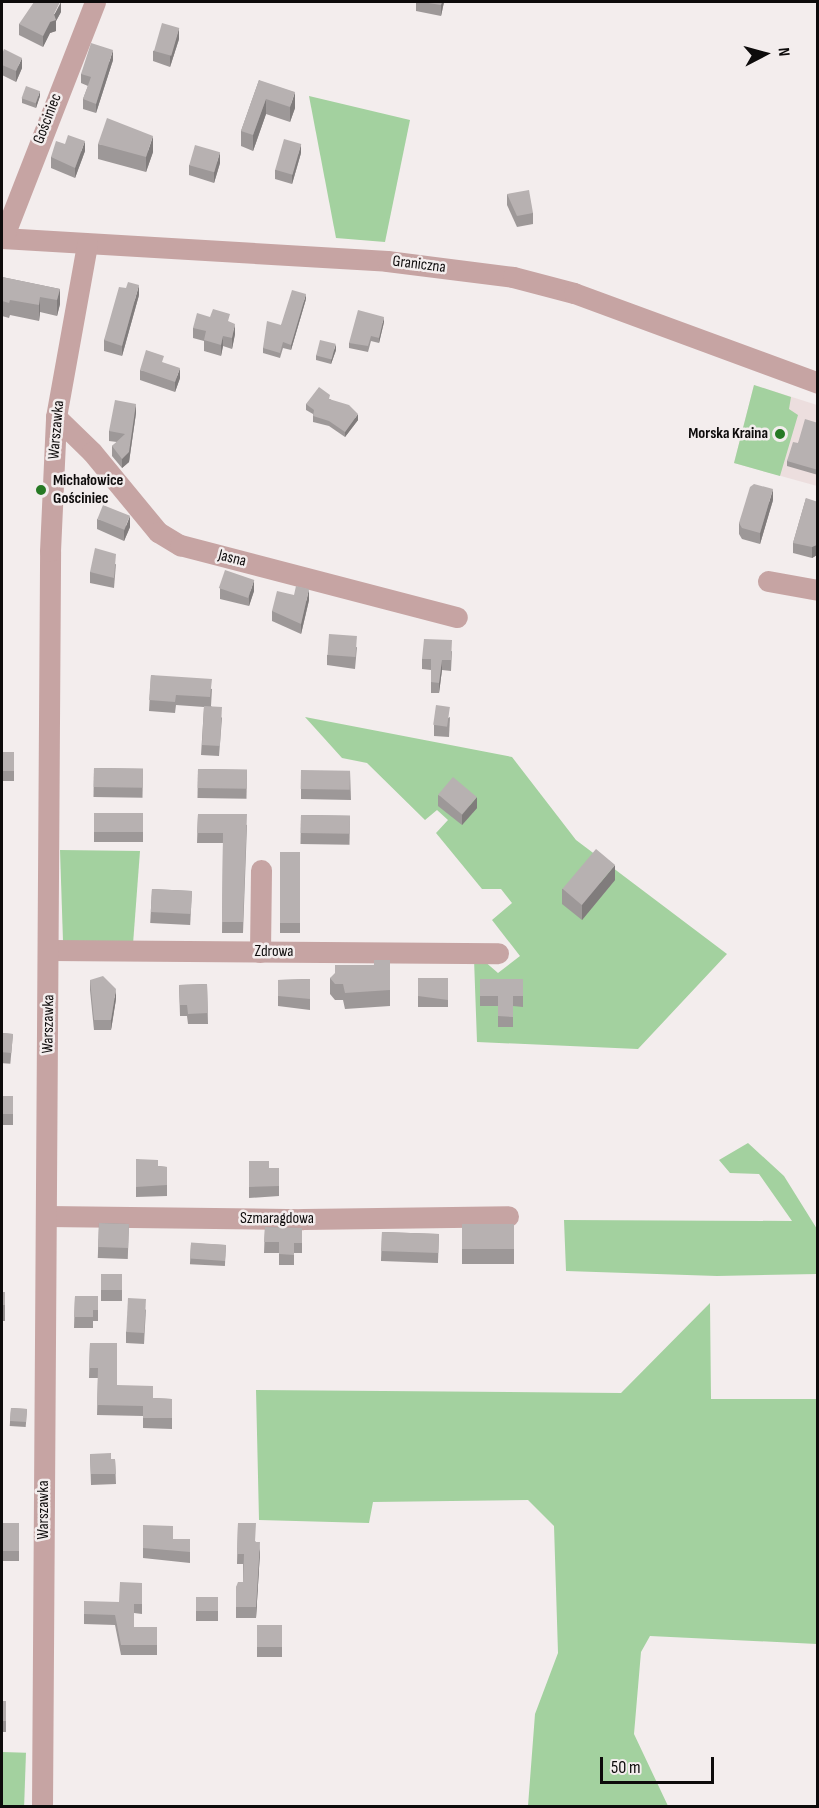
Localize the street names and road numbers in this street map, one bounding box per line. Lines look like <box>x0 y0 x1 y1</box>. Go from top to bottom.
street label: Gościniec <box>30 91 66 147</box>
street label: Graniczna <box>391 252 447 278</box>
street label: Warszawka <box>45 400 69 460</box>
street label: Jasna <box>216 546 248 572</box>
street label: Zdrowa <box>255 942 293 962</box>
street label: Warszawka <box>39 994 59 1054</box>
street label: Szmaragdowa <box>240 1209 314 1229</box>
street label: Warszawka <box>34 1480 54 1540</box>

